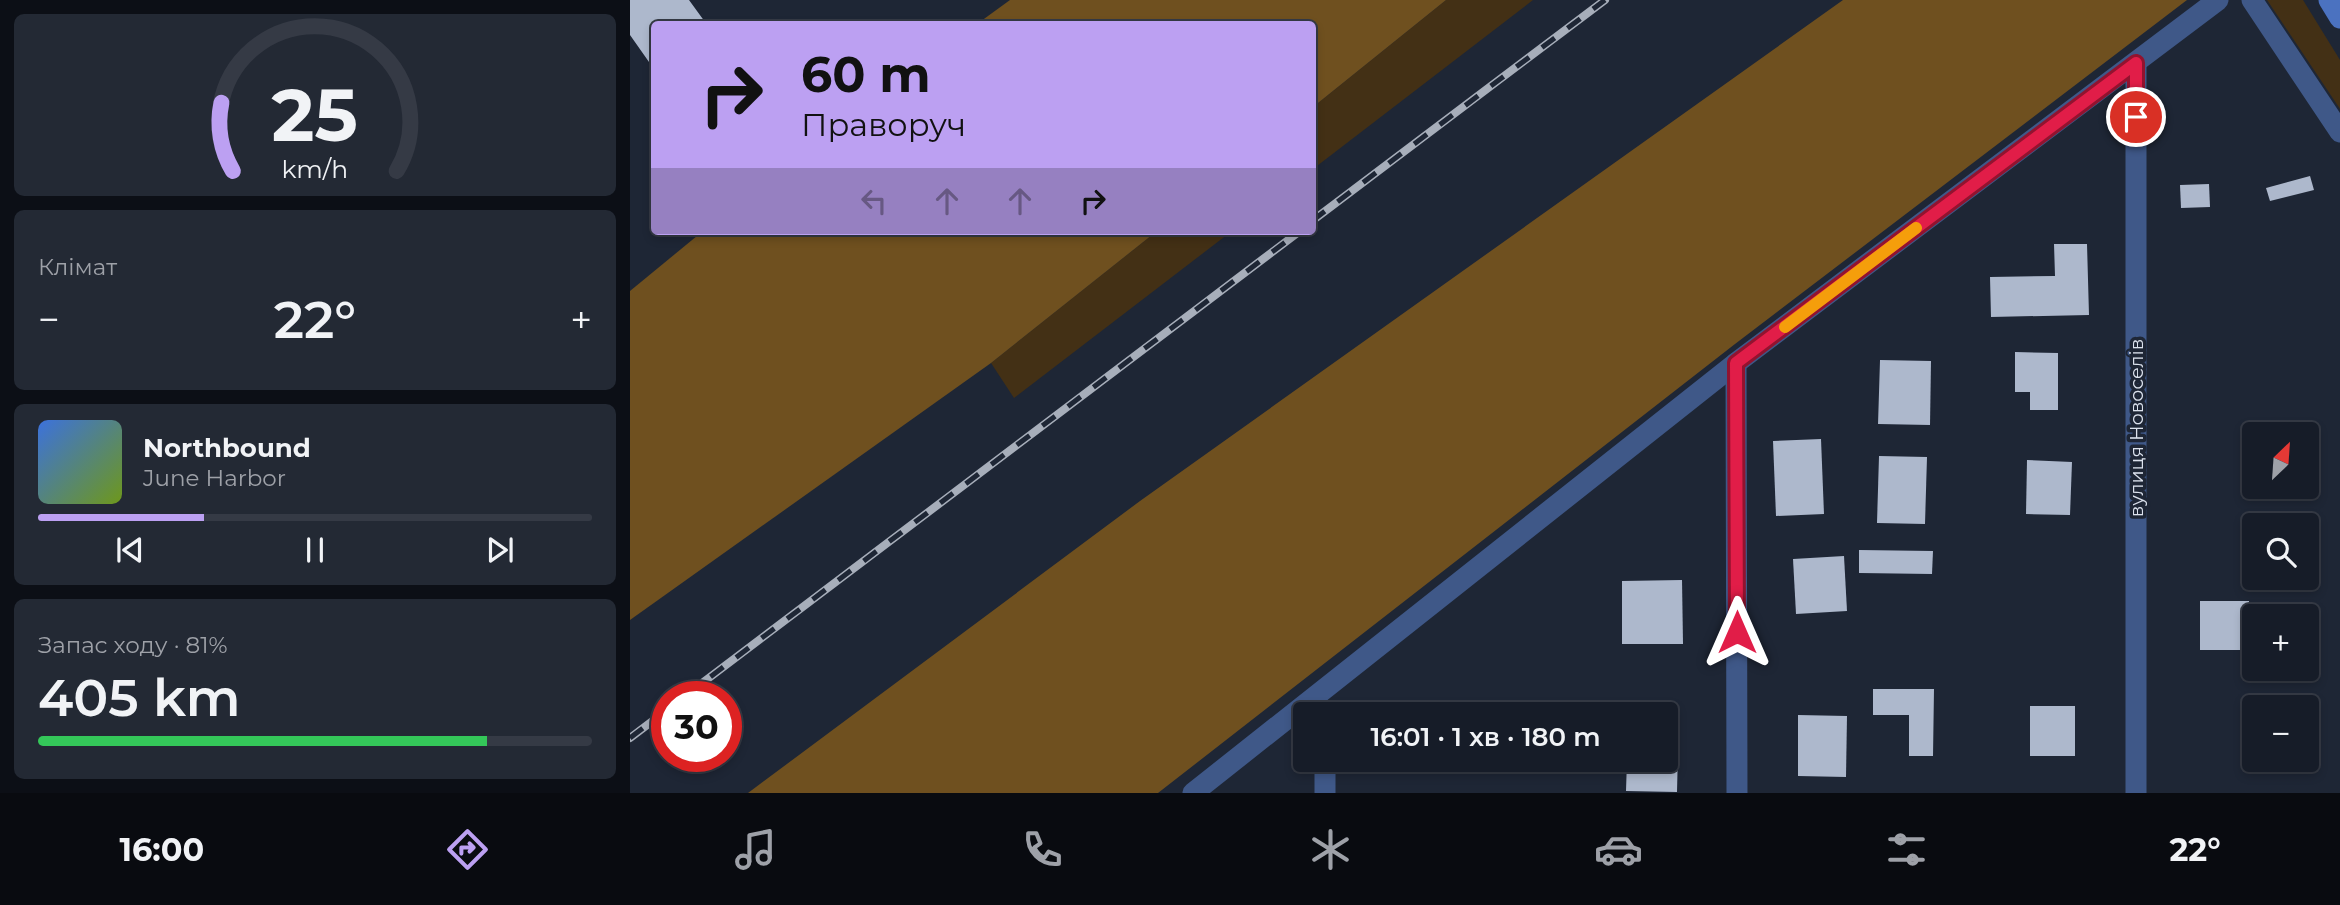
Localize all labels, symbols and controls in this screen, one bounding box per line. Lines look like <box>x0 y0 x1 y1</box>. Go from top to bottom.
text: 60 m <box>801 45 931 104</box>
icon: right <box>686 49 777 140</box>
text: 25 <box>272 71 358 159</box>
pin <box>2106 87 2166 147</box>
icon: arrive <box>2117 98 2155 136</box>
text: Праворуч <box>801 105 966 144</box>
text: km/h <box>282 154 348 184</box>
icon: left <box>855 182 893 220</box>
icon: ahead <box>928 182 966 220</box>
icon: ahead <box>1001 182 1039 220</box>
icon: right <box>1074 182 1112 220</box>
text: Клімат <box>38 253 117 281</box>
text: 22° <box>274 288 356 351</box>
text: − <box>38 296 60 343</box>
text: + <box>570 296 592 343</box>
street label: вулиця Новоселів <box>2125 339 2148 517</box>
north arrow <box>2242 422 2319 499</box>
map controls <box>2242 422 2319 772</box>
text: Northbound <box>143 432 311 464</box>
text: June Harbor <box>143 464 286 492</box>
button: search <box>2242 513 2319 590</box>
icon: previous <box>111 531 149 569</box>
icon: pause <box>296 531 334 569</box>
icon: next <box>481 531 519 569</box>
position arrow <box>1700 595 1774 669</box>
button: + <box>2242 604 2319 681</box>
text: Запас ходу · 81% <box>38 631 228 659</box>
text: 405 km <box>38 666 241 729</box>
speed limit sign: 30 <box>651 681 742 772</box>
button: − <box>2242 695 2319 772</box>
text: 16:01 · 1 хв · 180 m <box>1370 721 1601 753</box>
icon: directions <box>443 825 492 874</box>
icon: music <box>731 825 780 874</box>
icon: phone <box>1018 825 1067 874</box>
icon: climate <box>1306 825 1355 874</box>
icon: car <box>1594 825 1643 874</box>
icon: filters <box>1882 825 1931 874</box>
text: 16:00 <box>119 830 204 869</box>
text: 22° <box>2169 830 2221 869</box>

